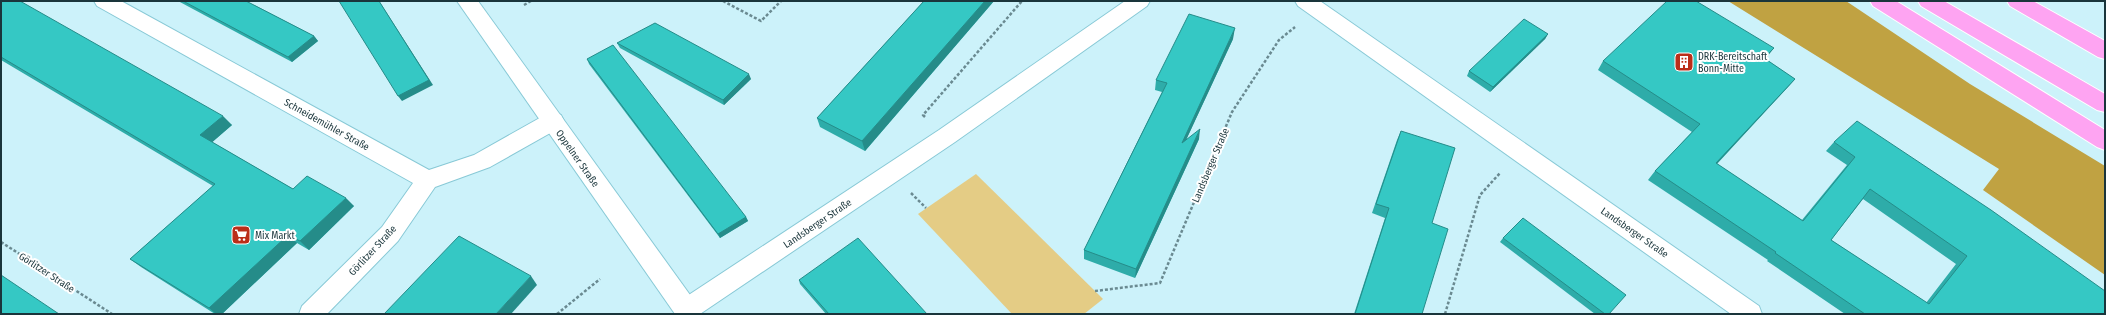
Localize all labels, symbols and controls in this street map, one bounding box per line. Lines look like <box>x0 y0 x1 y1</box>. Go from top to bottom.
building icon: DRK-Bereitschaft Bonn-Mitte <box>1673 51 1695 73</box>
place label: DRK-Bereitschaft Bonn-Mitte <box>1698 51 1768 75</box>
street label: Schneidemühler Straße <box>282 96 371 153</box>
street label: Landsberger Straße <box>1190 126 1232 204</box>
street label: Oppelner Straße <box>553 128 601 190</box>
street label: Landsberger Straße <box>781 197 854 251</box>
street label: Landsberger Straße <box>1598 205 1671 261</box>
street label: Görlitzer Straße <box>346 223 399 278</box>
supermarket icon: Mix Markt <box>230 224 252 246</box>
place label: Mix Markt <box>255 230 296 242</box>
street label: Görlitzer Straße <box>16 250 77 295</box>

